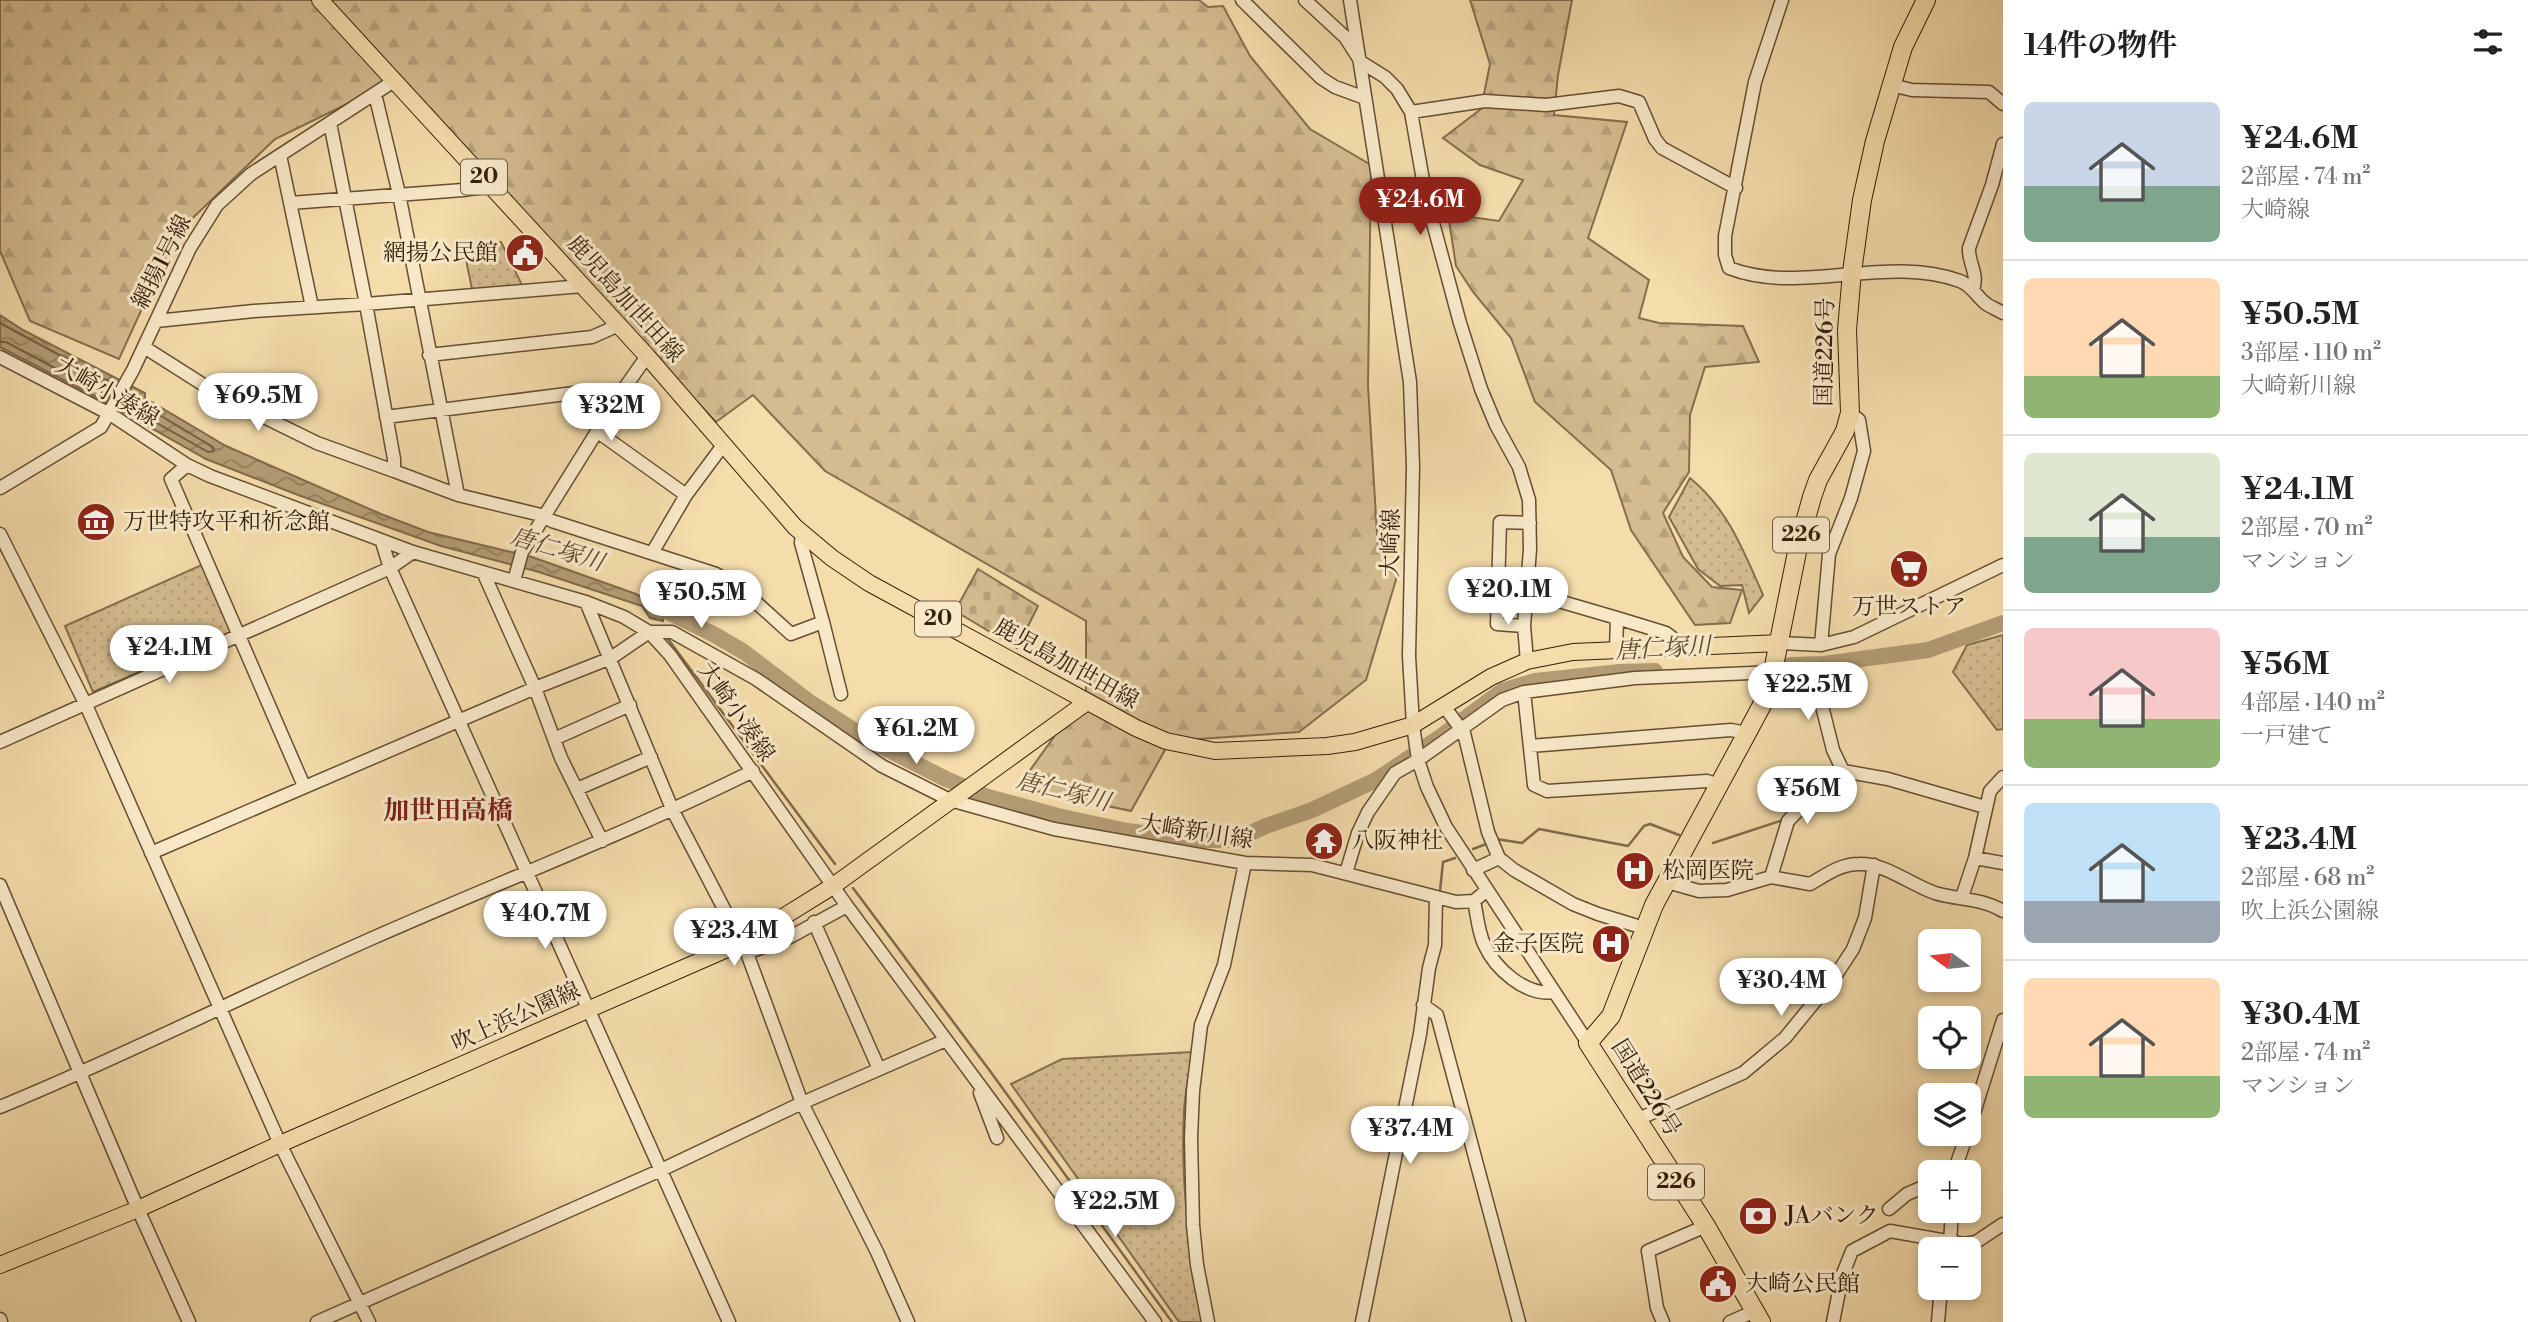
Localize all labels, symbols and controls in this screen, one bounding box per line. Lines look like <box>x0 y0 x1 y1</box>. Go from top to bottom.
icon: filters <box>2469 23 2507 61</box>
text: 14件の物件 <box>2024 27 2177 65</box>
text: ¥24.6M <box>2241 120 2358 158</box>
icon: home <box>2080 130 2164 214</box>
road number: 20 <box>461 160 507 194</box>
text: 2部屋 · 74 m² <box>2241 163 2370 191</box>
pin: ¥24.6M <box>1363 177 1477 237</box>
text: ¥24.6M <box>1375 186 1465 214</box>
text: 大崎線 <box>2241 196 2310 224</box>
street label: 網揚1号線 <box>126 210 198 314</box>
street label: 鹿児島加世田線 <box>561 230 689 368</box>
public building icon: 網揚公民館 <box>504 232 546 274</box>
place label: 網揚公民館 <box>383 239 498 267</box>
text: ¥50.5M <box>2241 296 2359 334</box>
street label: 国道226号 <box>1810 297 1840 407</box>
icon: home <box>2080 306 2164 390</box>
text: 3部屋 · 110 m² <box>2241 339 2381 367</box>
street label: 大崎小湊線 <box>50 351 164 433</box>
text: 大崎新川線 <box>2241 372 2356 400</box>
pin: ¥69.5M <box>201 374 315 433</box>
text: ¥69.5M <box>214 382 302 410</box>
pin: ¥32M <box>570 384 652 443</box>
text: ¥32M <box>577 392 645 420</box>
text: ¥24.1M <box>2241 471 2354 509</box>
icon: home <box>2080 481 2164 565</box>
museum icon: 万世特攻平和祈念館 <box>75 501 117 543</box>
place label: 万世特攻平和祈念館 <box>123 508 330 536</box>
street label: 大崎線 <box>1376 508 1406 578</box>
text: 2部屋 · 70 m² <box>2241 514 2373 542</box>
road number: 226 <box>1773 518 1829 552</box>
water label: 唐仁塚川 <box>507 522 610 579</box>
text: マンション <box>2241 547 2355 575</box>
supermarket icon: 万世ストア <box>1888 548 1930 590</box>
pin: ¥20.1M <box>1451 568 1565 627</box>
pin: ¥50.5M <box>644 570 758 630</box>
text: ¥20.1M <box>1464 576 1552 604</box>
text: ¥50.5M <box>656 579 746 607</box>
place label: 万世ストア <box>1852 593 1966 621</box>
road number: 20 <box>915 602 961 636</box>
street label: 鹿児島加世田線 <box>989 613 1143 715</box>
pin: ¥24.1M <box>112 626 226 685</box>
water label: 唐仁塚川 <box>1614 631 1715 666</box>
text: ¥24.1M <box>126 634 212 662</box>
text: ¥56M <box>2241 646 2329 684</box>
icon: home <box>2080 656 2164 740</box>
street label: 大崎小湊線 <box>692 657 780 767</box>
pin: ¥22.5M <box>1751 662 1865 722</box>
text: ¥22.5M <box>1764 671 1852 699</box>
text: 4部屋 · 140 m² <box>2241 689 2385 717</box>
pin: ¥61.2M <box>859 706 973 766</box>
text: ¥61.2M <box>874 715 958 743</box>
text: 一戸建て <box>2241 722 2333 750</box>
water label: 唐仁塚川 <box>1013 766 1116 819</box>
pin: ¥56M <box>1766 766 1848 826</box>
text: ¥56M <box>1773 775 1841 803</box>
district label: 加世田高橋 <box>383 795 513 827</box>
street label: 大崎新川線 <box>1137 809 1255 855</box>
temple icon: 八阪神社 <box>1303 820 1345 862</box>
text: ¥23.4M <box>2241 821 2357 859</box>
place label: 八阪神社 <box>1351 827 1443 855</box>
icon: home <box>2080 831 2164 915</box>
hospital icon: 松岡医院 <box>1614 850 1656 892</box>
place label: 松岡医院 <box>1662 857 1754 885</box>
text: 2部屋 · 68 m² <box>2241 864 2374 892</box>
pin: ¥40.7M <box>488 892 602 951</box>
text: 吹上浜公園線 <box>2241 897 2379 925</box>
text: ¥40.7M <box>500 900 590 928</box>
pin: ¥23.4M <box>677 908 791 968</box>
text: ¥23.4M <box>690 917 778 945</box>
hospital icon: 金子医院 <box>1590 923 1632 965</box>
north arrow <box>1918 929 1981 992</box>
map controls <box>1918 929 1981 1300</box>
place label: 金子医院 <box>1492 930 1584 958</box>
pin: ¥30.4M <box>1724 958 1838 1018</box>
text: ¥30.4M <box>1735 967 1827 995</box>
street label: 吹上浜公園線 <box>447 976 585 1058</box>
text: ¥30.4M <box>2241 996 2360 1034</box>
button: locate <box>1918 1006 1981 1069</box>
icon: home <box>2080 1006 2164 1090</box>
street label: 国道226号 <box>1605 1034 1687 1142</box>
text: 2部屋 · 74 m² <box>2241 1039 2370 1067</box>
text: マンション <box>2241 1072 2355 1100</box>
button: layers <box>1918 1083 1981 1146</box>
pin: ¥37.4M <box>1353 1106 1467 1166</box>
text: ¥37.4M <box>1367 1115 1453 1143</box>
button: + <box>1918 1160 1981 1223</box>
road number: 226 <box>1648 1164 1704 1200</box>
pin: ¥22.5M <box>1058 1180 1172 1239</box>
text: ¥22.5M <box>1071 1188 1159 1216</box>
bank icon: JAバンク <box>1737 1195 1779 1237</box>
place label: JAバンク <box>1784 1202 1879 1230</box>
button: − <box>1918 1237 1981 1300</box>
public building icon: 大崎公民館 <box>1697 1263 1739 1305</box>
place label: 大崎公民館 <box>1745 1270 1860 1298</box>

